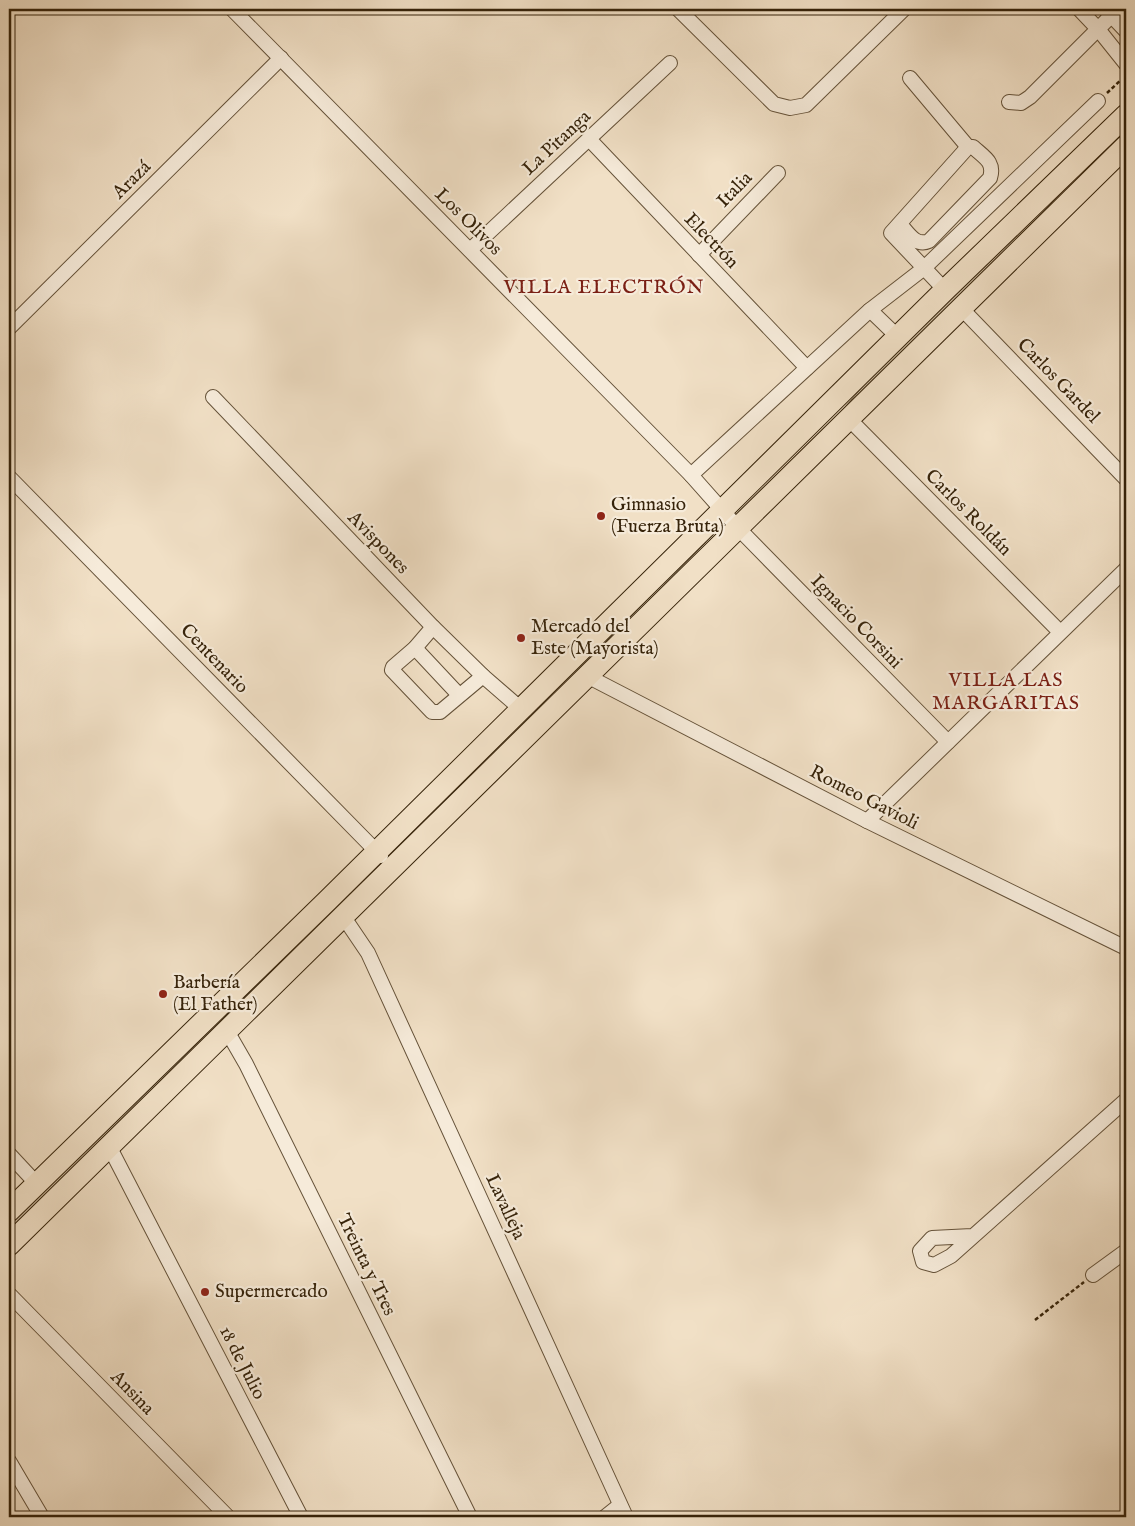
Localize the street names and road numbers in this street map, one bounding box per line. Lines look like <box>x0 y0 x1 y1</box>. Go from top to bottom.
street label: La Pitanga <box>518 105 597 181</box>
street label: Arazá <box>107 155 157 205</box>
street label: Italia <box>712 166 759 213</box>
street label: Los Olivos <box>429 183 507 261</box>
street label: Electrón <box>678 208 744 274</box>
street label: Carlos Gardel <box>1011 333 1105 429</box>
street label: Carlos Roldán <box>920 465 1016 561</box>
street label: Avispones <box>341 506 414 580</box>
street label: Ignacio Corsini <box>805 570 907 674</box>
street label: Centenario <box>175 619 253 699</box>
street label: Romeo Gavioli <box>805 760 923 836</box>
street label: Lavalleja <box>479 1170 531 1244</box>
street label: Treinta y Tres <box>331 1210 401 1320</box>
street label: 18 de Julio <box>213 1322 271 1404</box>
street label: Ansina <box>104 1365 160 1421</box>

